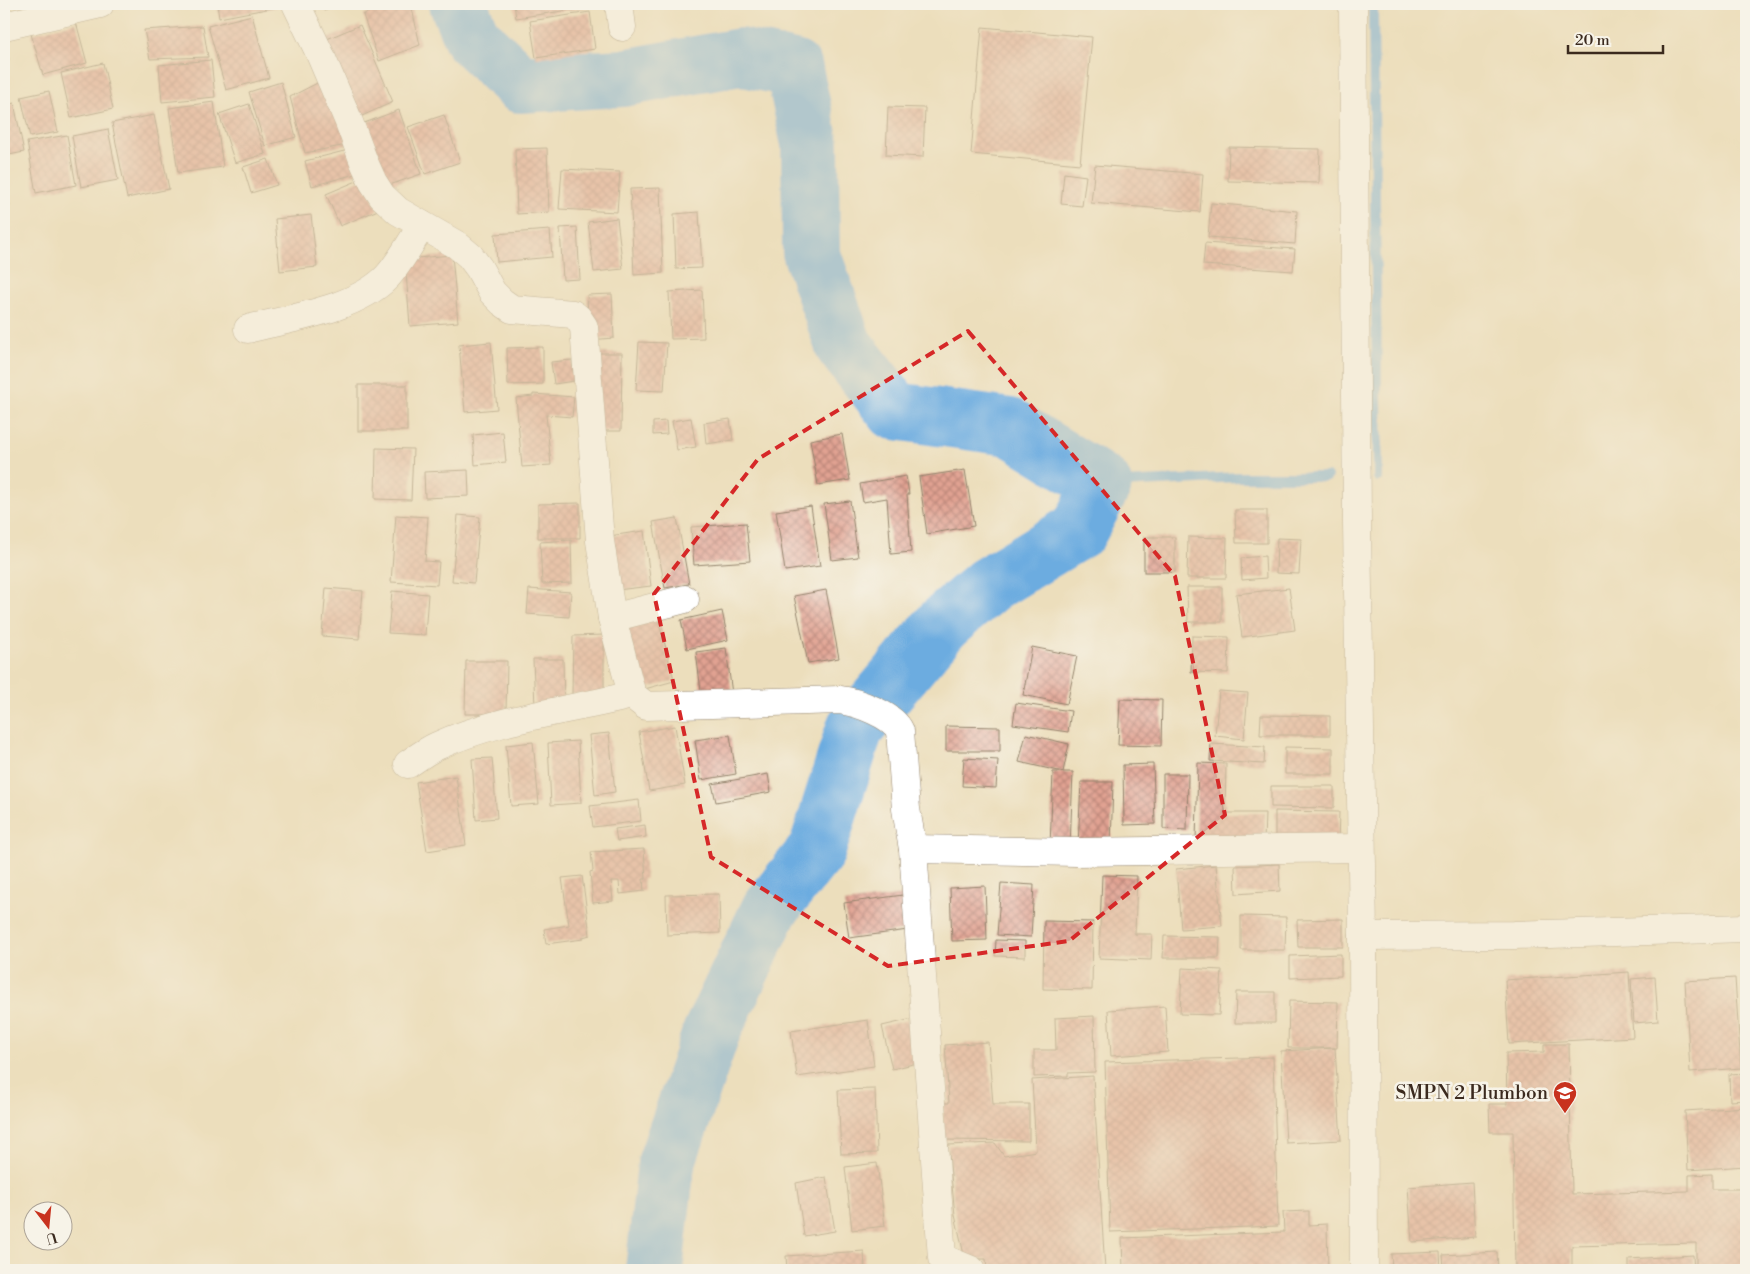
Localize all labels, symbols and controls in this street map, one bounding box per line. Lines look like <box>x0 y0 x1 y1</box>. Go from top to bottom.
scale bar <box>1568 22 1662 54</box>
text: 20 m <box>1575 31 1610 50</box>
school or university icon: SMPN 2 Plumbon <box>1552 1080 1578 1114</box>
place label: SMPN 2 Plumbon <box>1396 1081 1548 1105</box>
north arrow <box>22 1202 72 1252</box>
text: U <box>43 1227 59 1248</box>

